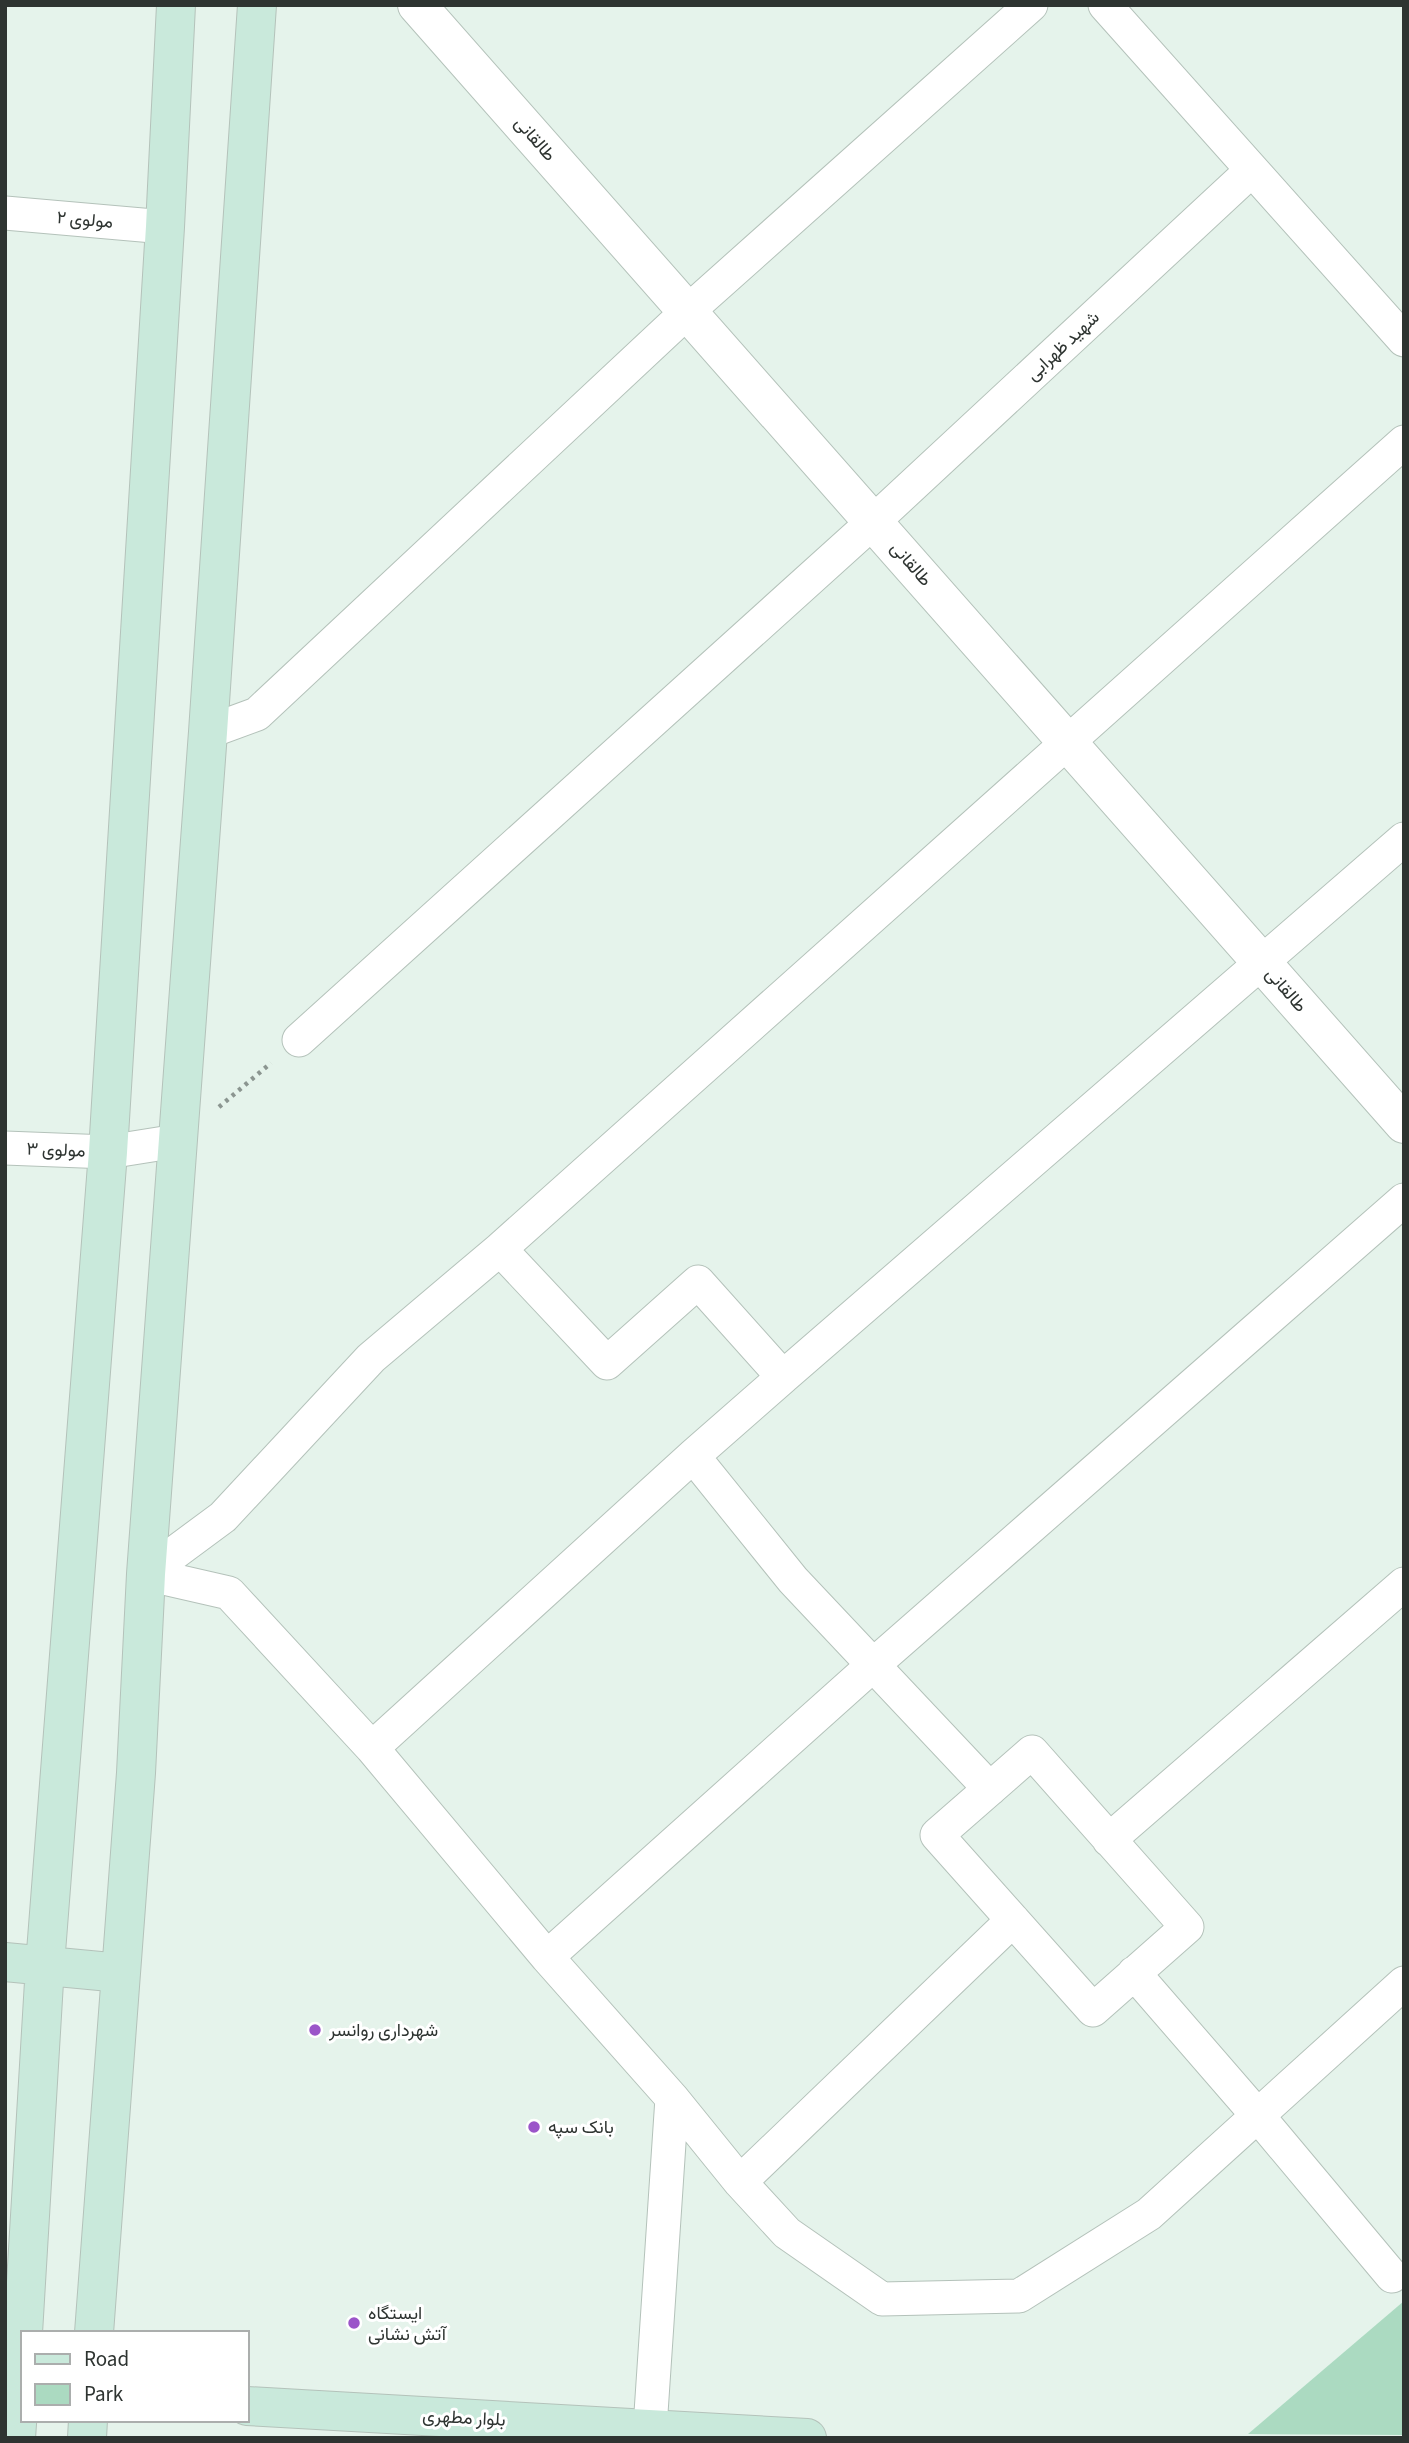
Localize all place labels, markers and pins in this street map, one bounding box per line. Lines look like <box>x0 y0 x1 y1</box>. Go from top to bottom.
place label: شهرداری روانسر <box>328 2018 438 2043</box>
marker: شهرداری روانسر <box>307 2022 323 2038</box>
place label: بانک سپه <box>548 2115 614 2140</box>
marker: بانک سپه <box>526 2119 542 2135</box>
place label: ایستگاه آتش نشانی <box>368 2301 448 2347</box>
marker: ایستگاه آتش نشانی <box>346 2315 362 2331</box>

